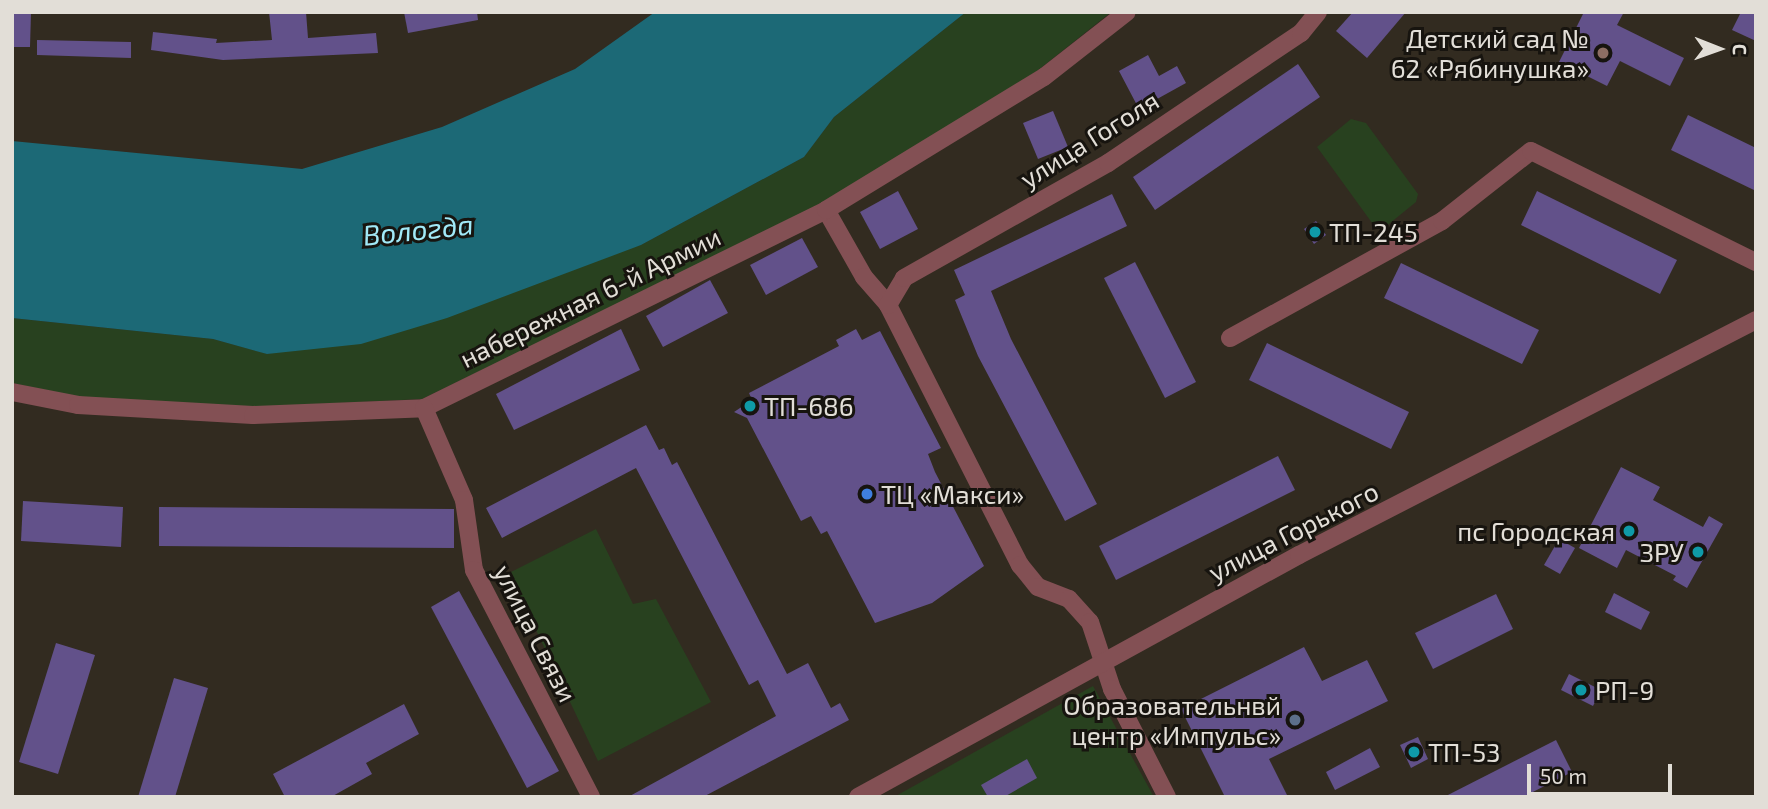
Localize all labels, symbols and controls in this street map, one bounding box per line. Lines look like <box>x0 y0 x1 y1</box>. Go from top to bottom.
north arrow <box>1684 14 1754 84</box>
place label: Детский сад № 62 «Рябинушка» <box>1391 22 1589 84</box>
text: С <box>1729 44 1752 55</box>
marker: Детский сад № 62 «Рябинушка» <box>1595 45 1611 61</box>
street label: улица Гоголя <box>1014 84 1164 194</box>
water label: Вологда <box>361 206 475 252</box>
place label: ТП-245 <box>1329 216 1418 248</box>
street label: набережная 6-й Армии <box>455 220 725 374</box>
marker: ТП-245 <box>1307 224 1323 240</box>
place label: ТП-686 <box>764 390 854 422</box>
marker: ТП-686 <box>742 398 758 414</box>
street label: улица Горького <box>1203 475 1383 587</box>
place label: ТЦ «Макси» <box>881 478 1024 510</box>
marker: ТЦ «Макси» <box>859 486 875 502</box>
place label: пс Городская <box>1457 515 1615 547</box>
marker: пс Городская <box>1621 523 1637 539</box>
place label: ЗРУ <box>1640 536 1684 568</box>
marker: ЗРУ <box>1690 544 1706 560</box>
street label: улица Связи <box>488 559 584 707</box>
place label: РП-9 <box>1595 674 1654 706</box>
marker: РП-9 <box>1573 682 1589 698</box>
place label: Образовательнвй центр «Импульс» <box>1063 689 1281 750</box>
marker: Образовательнвй центр «Импульс» <box>1287 712 1303 728</box>
place label: ТП-53 <box>1428 736 1501 768</box>
marker: ТП-53 <box>1406 744 1422 760</box>
scale bar <box>1530 750 1675 794</box>
text: 50 m <box>1540 763 1587 788</box>

